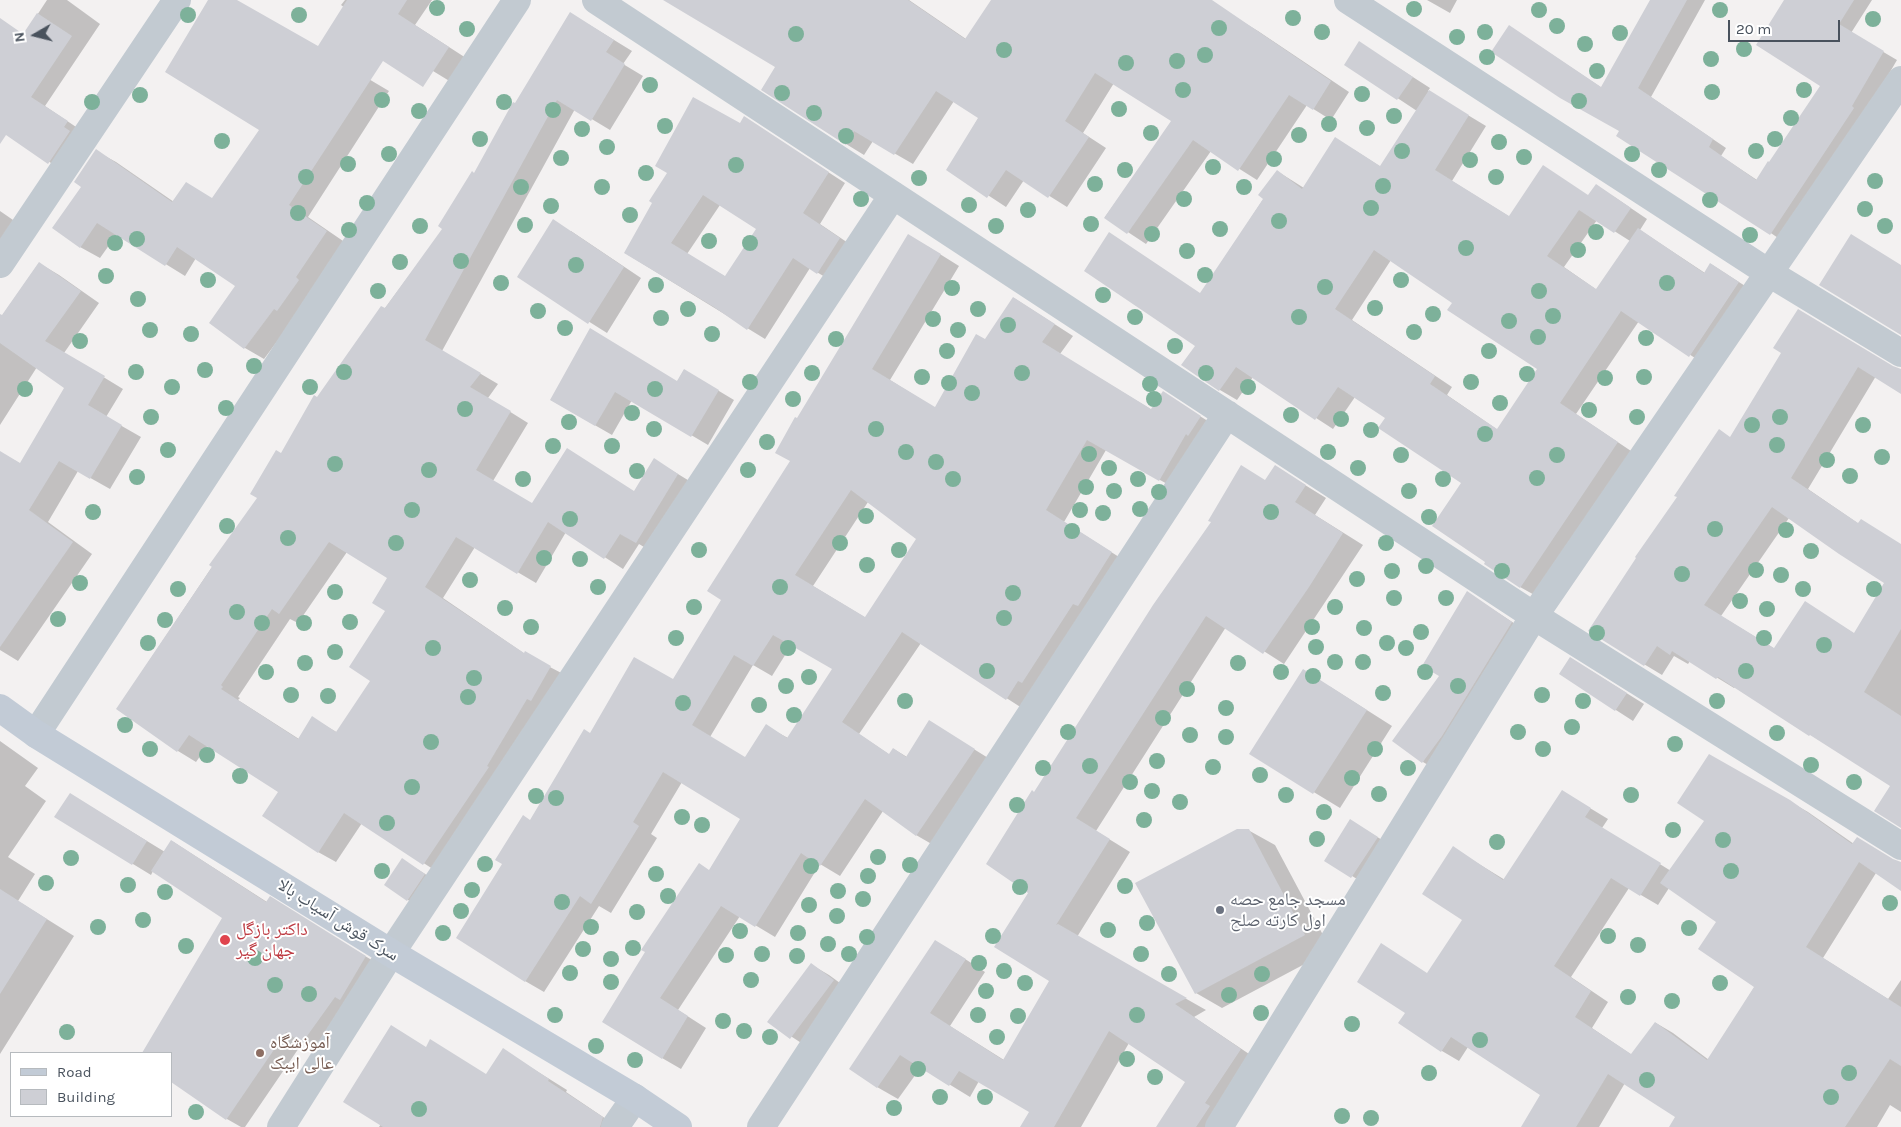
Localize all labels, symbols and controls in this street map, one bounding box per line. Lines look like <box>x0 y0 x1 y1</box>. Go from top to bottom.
north arrow <box>10 10 60 60</box>
scale bar <box>1731 10 1844 42</box>
text: 20 m <box>1736 20 1771 38</box>
text: N <box>11 31 29 43</box>
street label: سرک قوش آسیاب بالا <box>273 874 403 966</box>
place label: مسجد جامع حصه اول کارته صلح <box>1230 889 1346 932</box>
marker: مسجد جامع حصه اول کارته صلح <box>1214 904 1226 916</box>
place label: داکتر بازگل جهان گیر <box>236 919 308 962</box>
marker: داکتر بازگل جهان گیر <box>218 933 232 947</box>
place label: آموزشگاه عالی ایبک <box>270 1032 334 1074</box>
marker: آموزشگاه عالی ایبک <box>254 1047 266 1059</box>
legend <box>10 1052 172 1117</box>
text: Road <box>57 1063 92 1081</box>
text: Building <box>57 1088 115 1106</box>

